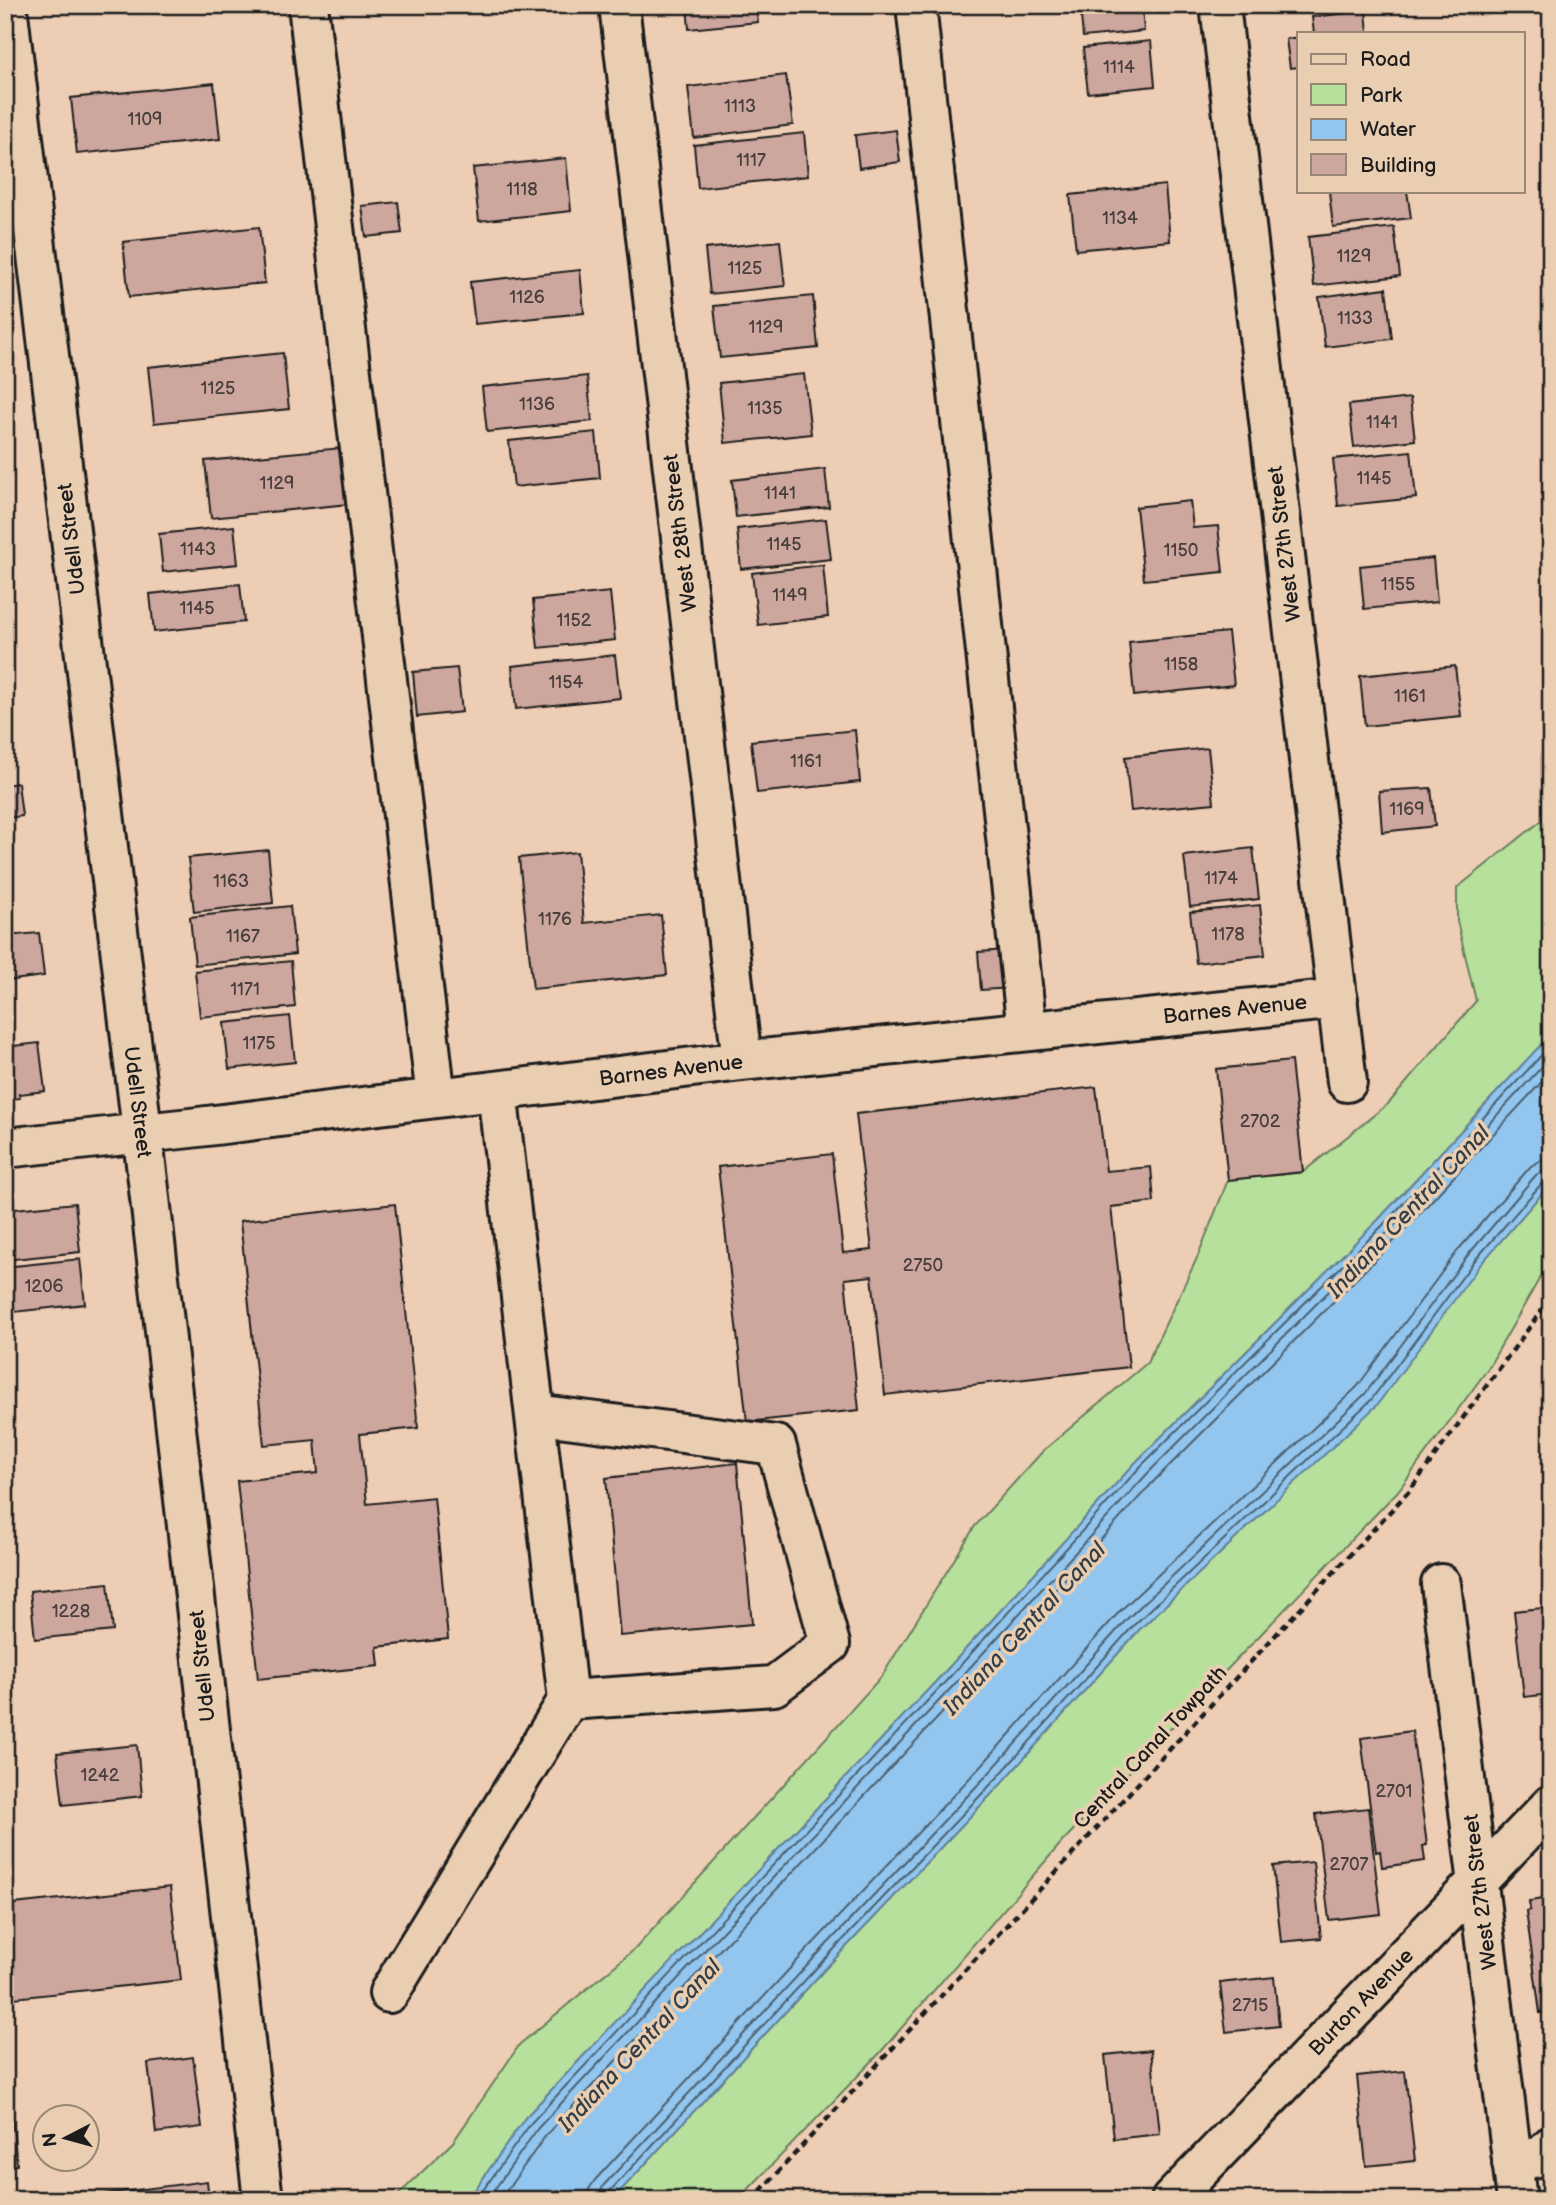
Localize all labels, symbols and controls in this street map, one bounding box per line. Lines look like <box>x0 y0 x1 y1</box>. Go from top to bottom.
legend <box>1297 32 1524 192</box>
text: Road <box>1360 47 1411 72</box>
house number: 1114 <box>1103 57 1135 78</box>
text: Park <box>1360 83 1403 108</box>
house number: 1113 <box>724 96 756 117</box>
house number: 1109 <box>128 109 162 130</box>
text: Water <box>1360 117 1416 142</box>
house number: 1117 <box>736 150 766 171</box>
text: Building <box>1360 153 1436 178</box>
house number: 1118 <box>506 179 538 200</box>
house number: 1134 <box>1102 208 1138 229</box>
house number: 1129 <box>1337 246 1371 267</box>
house number: 1125 <box>728 258 762 279</box>
house number: 1126 <box>509 287 545 308</box>
house number: 1133 <box>1337 308 1373 329</box>
house number: 1129 <box>749 317 783 338</box>
house number: 1125 <box>201 378 235 399</box>
house number: 1136 <box>519 394 555 415</box>
house number: 1135 <box>747 398 783 419</box>
house number: 1141 <box>1366 412 1398 433</box>
street label: West 28th Street <box>658 452 703 613</box>
street label: West 27th Street <box>1262 464 1306 623</box>
house number: 1145 <box>1356 468 1392 489</box>
house number: 1129 <box>260 473 294 494</box>
street label: Udell Street <box>52 481 91 596</box>
house number: 1141 <box>764 483 796 504</box>
house number: 1145 <box>766 534 802 555</box>
house number: 1143 <box>180 539 216 560</box>
house number: 1150 <box>1164 540 1198 561</box>
house number: 1155 <box>1381 574 1415 595</box>
house number: 1149 <box>772 585 808 606</box>
house number: 1145 <box>179 598 215 619</box>
house number: 1152 <box>557 610 592 631</box>
house number: 1158 <box>1164 654 1198 675</box>
house number: 1154 <box>548 672 584 693</box>
house number: 1161 <box>1394 686 1426 707</box>
house number: 1161 <box>790 751 822 772</box>
house number: 1169 <box>1389 799 1425 820</box>
house number: 1174 <box>1204 868 1238 889</box>
house number: 1163 <box>213 871 249 892</box>
house number: 1176 <box>538 909 572 930</box>
house number: 1178 <box>1211 924 1245 945</box>
house number: 1167 <box>226 926 260 947</box>
house number: 1171 <box>230 979 260 1000</box>
street label: Barnes Avenue <box>1162 990 1308 1029</box>
house number: 1175 <box>242 1033 276 1054</box>
street label: Udell Street <box>118 1045 157 1160</box>
street label: Barnes Avenue <box>598 1049 744 1092</box>
house number: 2702 <box>1240 1111 1281 1132</box>
water label: Indiana Central Canal <box>1321 1119 1497 1305</box>
house number: 2750 <box>903 1255 943 1276</box>
house number: 1206 <box>24 1276 64 1297</box>
water label: Indiana Central Canal <box>937 1536 1113 1722</box>
house number: 1228 <box>52 1601 90 1622</box>
street label: Udell Street <box>184 1608 221 1723</box>
street label: Central Canal Towpath <box>1068 1661 1232 1834</box>
house number: 1242 <box>81 1765 120 1786</box>
house number: 2701 <box>1375 1781 1413 1802</box>
street label: West 27th Street <box>1458 1812 1502 1971</box>
house number: 2707 <box>1330 1854 1369 1875</box>
street label: Burton Avenue <box>1304 1943 1419 2061</box>
water label: Indiana Central Canal <box>552 1953 728 2139</box>
house number: 2715 <box>1232 1995 1268 2016</box>
north arrow <box>32 2104 102 2174</box>
text: N <box>38 2131 63 2148</box>

